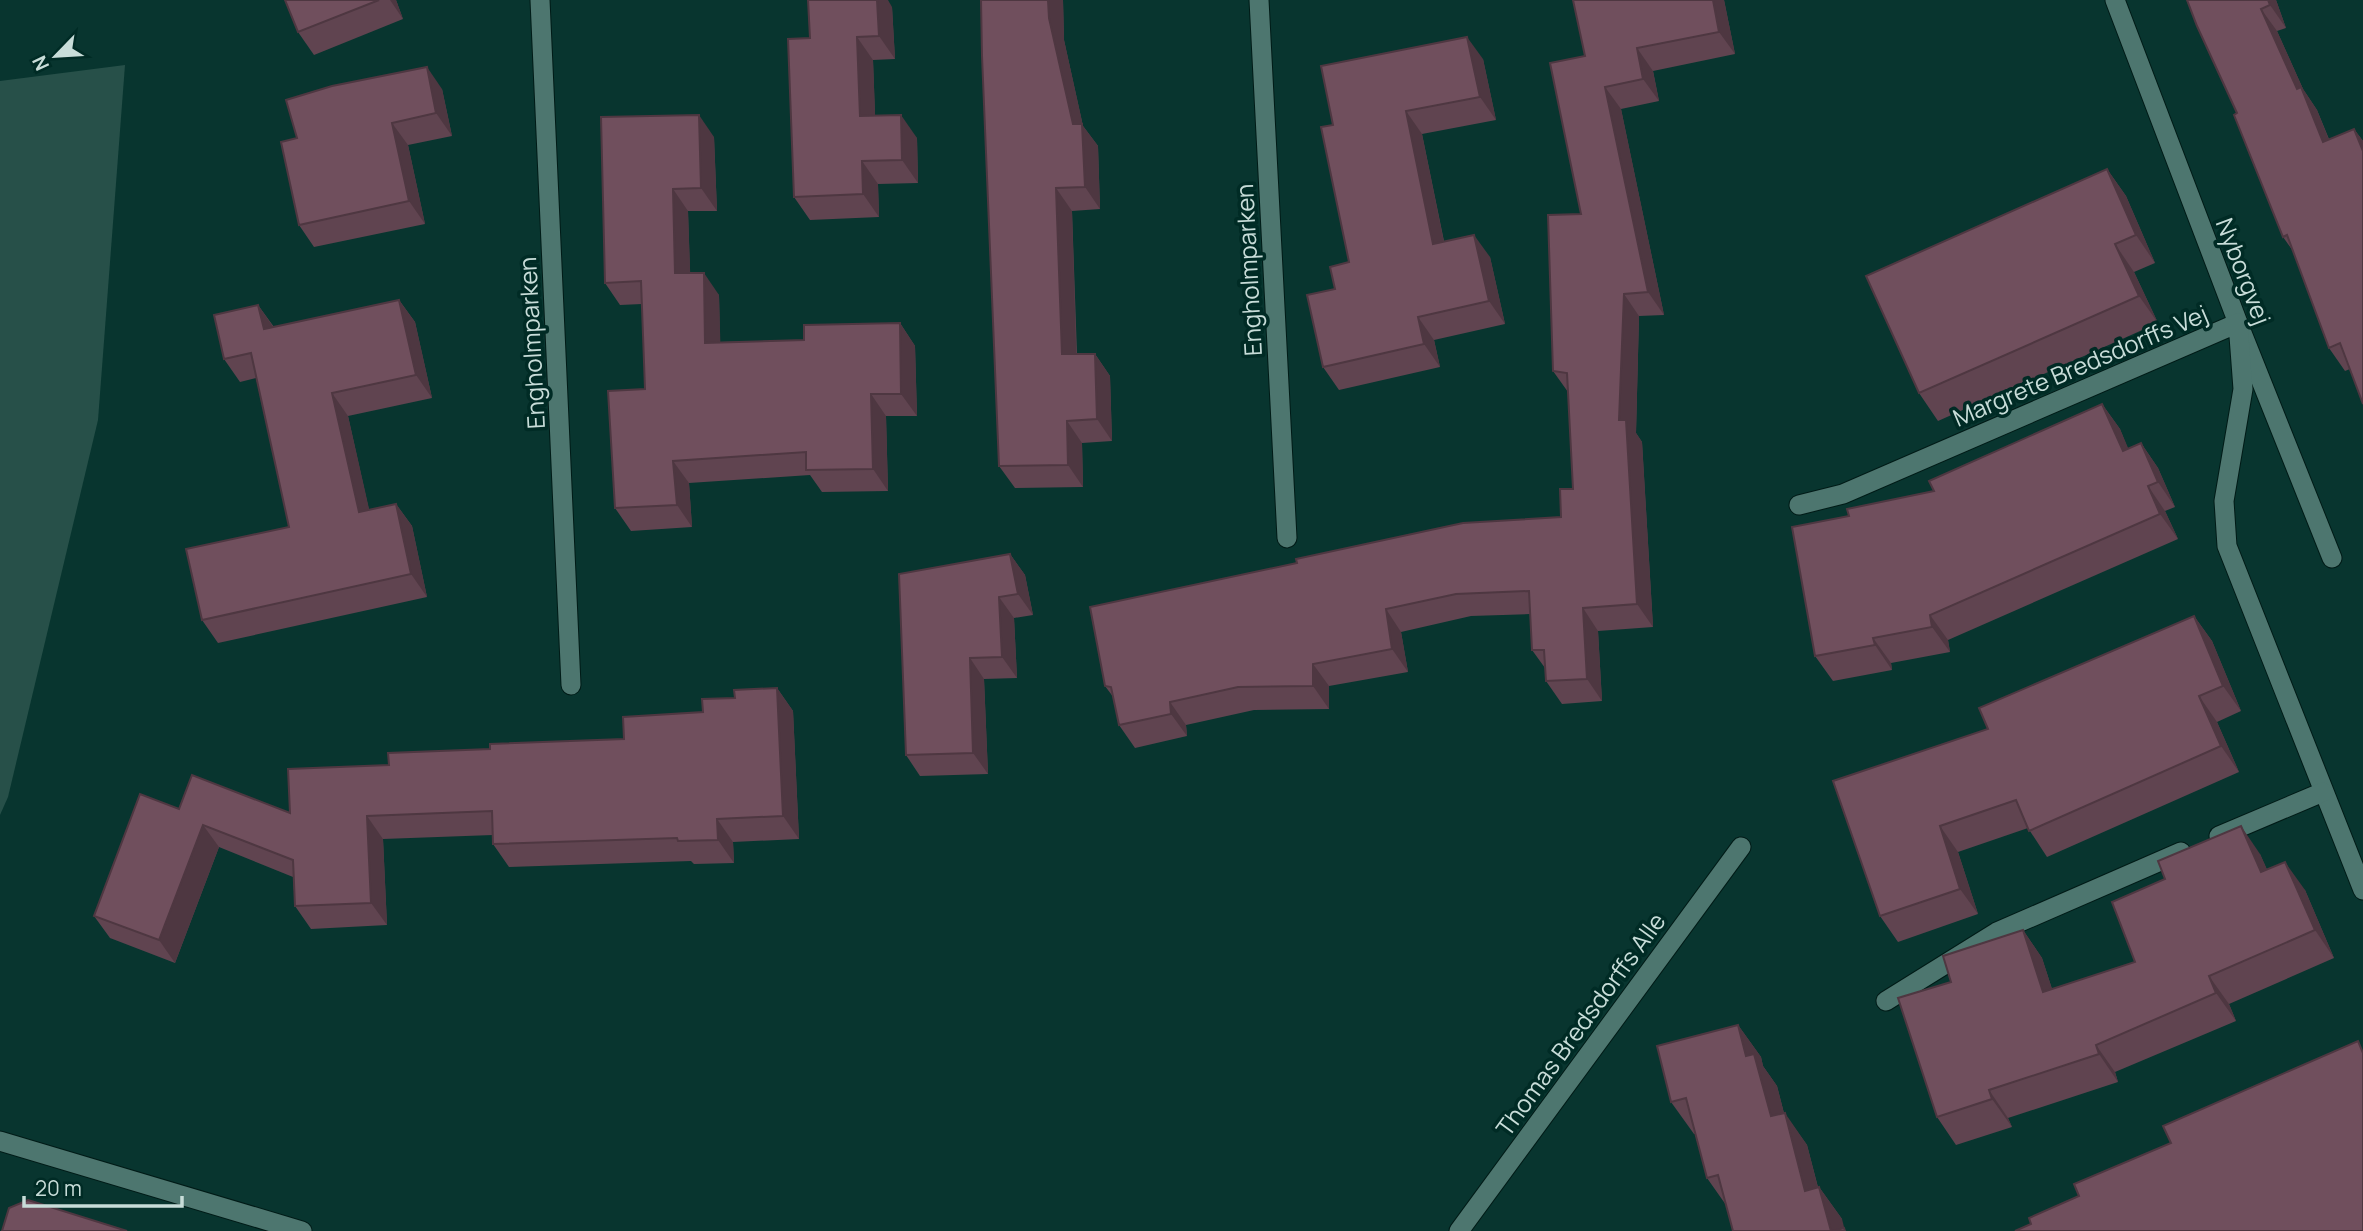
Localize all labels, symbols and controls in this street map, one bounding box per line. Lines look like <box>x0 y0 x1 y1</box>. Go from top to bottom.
north arrow <box>21 21 91 91</box>
text: N <box>26 52 55 75</box>
street label: Engholmparken <box>1227 183 1269 357</box>
street label: Nyborgvej <box>2209 213 2279 329</box>
street label: Engholmparken <box>510 256 552 430</box>
street label: Margrete Bredsdorffs Vej <box>1948 296 2212 434</box>
street label: Thomas Bredsdorffs Alle <box>1488 906 1672 1142</box>
scale bar <box>24 1164 182 1208</box>
text: 20 m <box>35 1174 82 1202</box>

